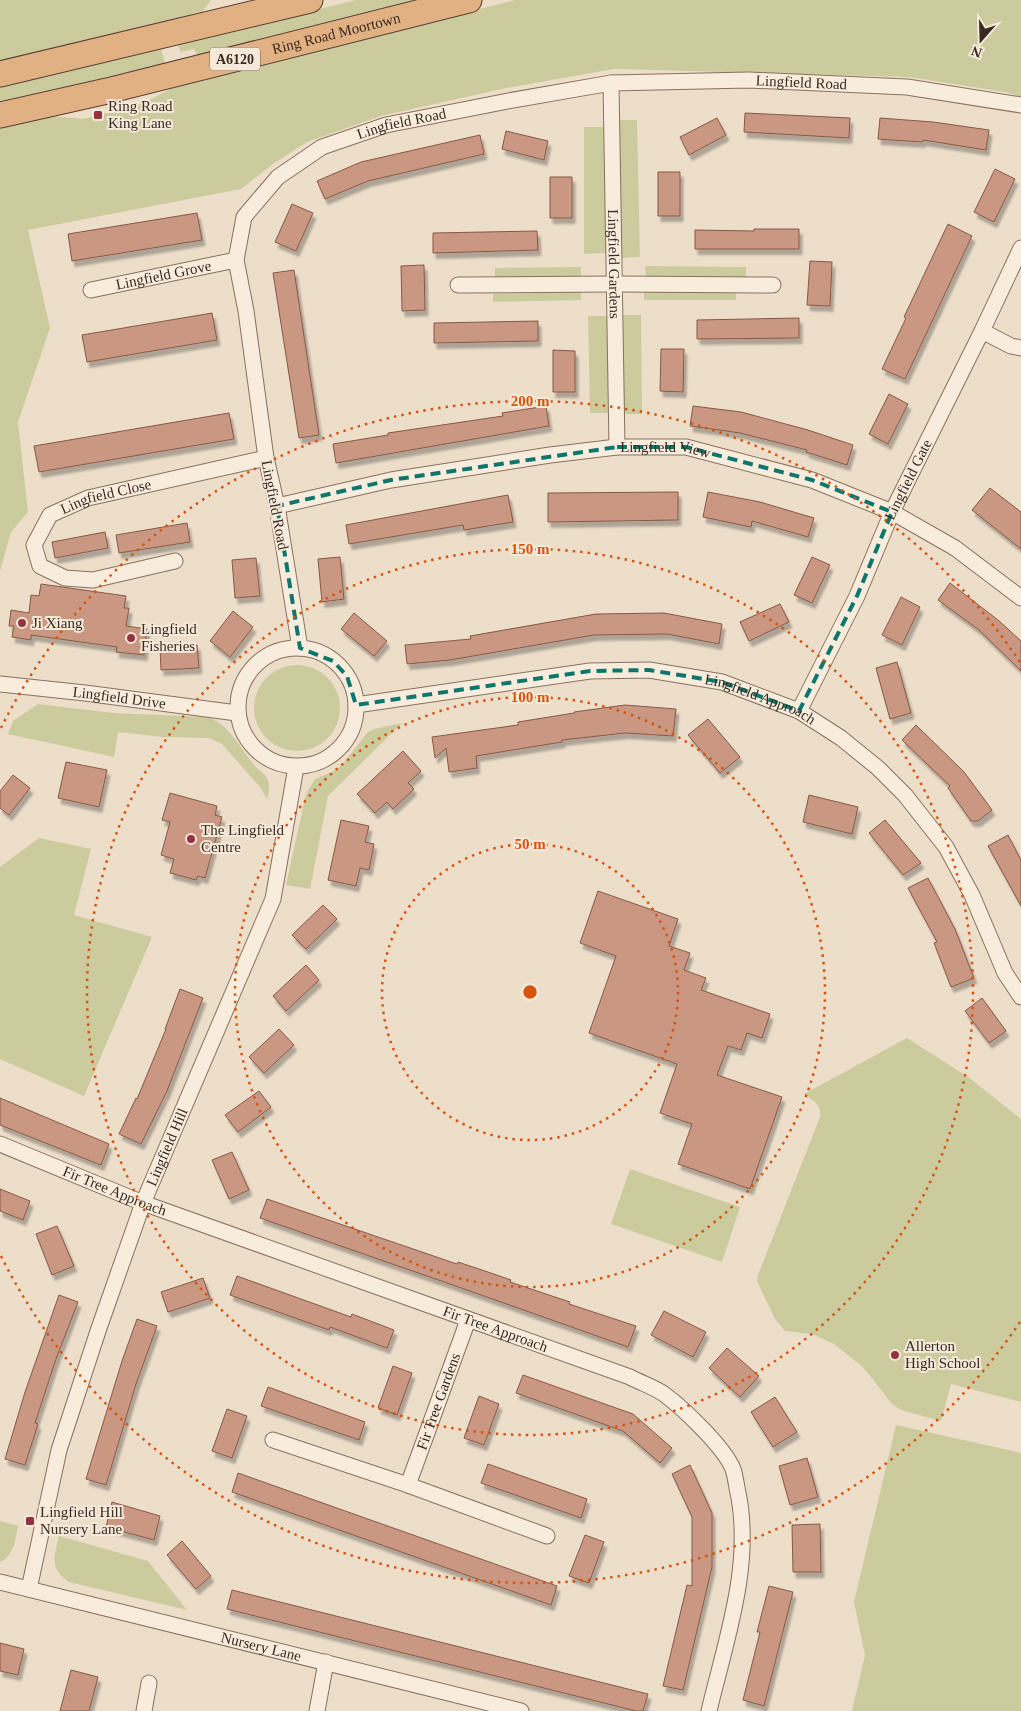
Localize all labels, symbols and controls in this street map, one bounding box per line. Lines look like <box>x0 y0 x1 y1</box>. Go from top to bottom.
street label: Ring Road Moortown <box>270 9 403 57</box>
north arrow <box>956 15 1006 65</box>
text: N <box>969 43 984 61</box>
road number: A6120 <box>210 48 260 70</box>
street label: Lingfield Road <box>755 72 848 92</box>
place label: Ring Road King Lane <box>108 98 173 131</box>
street label: Lingfield Road <box>355 105 448 142</box>
marker: Ring Road King Lane <box>92 109 104 121</box>
street label: Lingfield Gardens <box>605 209 623 319</box>
street label: Lingfield Grove <box>114 257 213 293</box>
text: 200 m <box>511 393 550 409</box>
street label: Lingfield Gate <box>882 436 935 522</box>
street label: Lingfield View <box>620 439 712 461</box>
street label: Lingfield Road <box>258 459 292 552</box>
street label: Lingfield Close <box>58 476 153 517</box>
text: 150 m <box>511 541 550 557</box>
place label: Ji Xiang <box>32 615 83 631</box>
marker: Ji Xiang <box>16 617 28 629</box>
place label: Lingfield Fisheries <box>141 621 197 654</box>
marker: Lingfield Fisheries <box>125 632 137 644</box>
street label: Lingfield Approach <box>703 671 819 728</box>
street label: Lingfield Drive <box>72 684 167 712</box>
text: 100 m <box>511 689 550 705</box>
place label: The Lingfield Centre <box>201 822 284 855</box>
marker: The Lingfield Centre <box>185 833 197 845</box>
text: 50 m <box>514 836 546 852</box>
centre of rings <box>521 983 539 1001</box>
street label: Lingfield Hill <box>143 1106 191 1188</box>
street label: Fir Tree Approach <box>61 1163 169 1219</box>
street label: Fir Tree Approach <box>441 1303 550 1355</box>
place label: Allerton High School <box>905 1338 980 1371</box>
marker: Allerton High School <box>889 1349 901 1361</box>
street label: Fir Tree Gardens <box>414 1351 463 1452</box>
place label: Lingfield Hill Nursery Lane <box>40 1504 123 1537</box>
marker: Lingfield Hill Nursery Lane <box>24 1515 36 1527</box>
street label: Nursery Lane <box>219 1629 303 1664</box>

